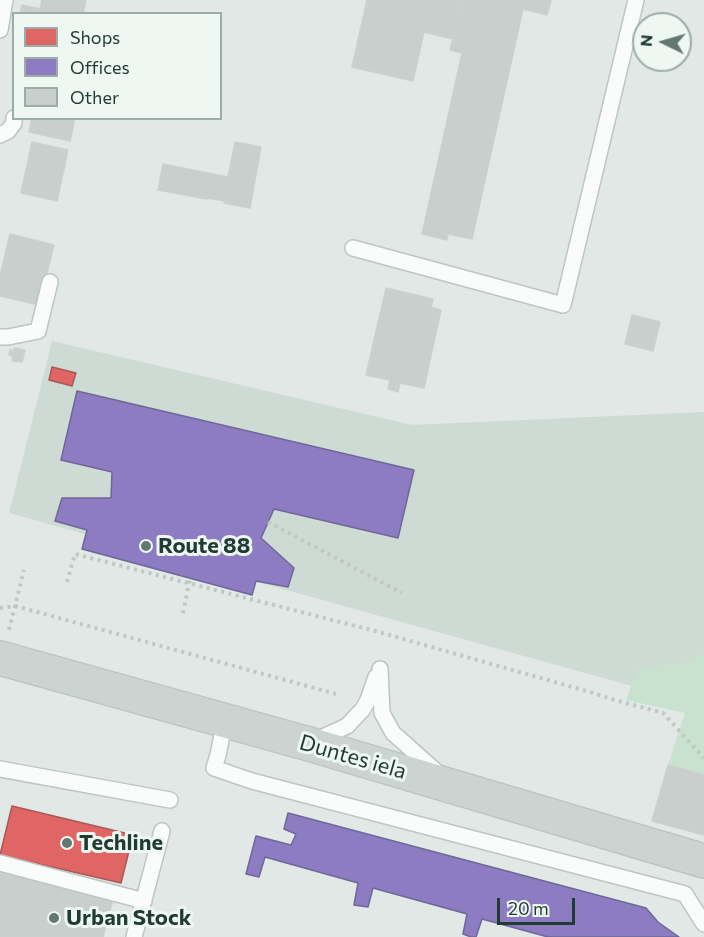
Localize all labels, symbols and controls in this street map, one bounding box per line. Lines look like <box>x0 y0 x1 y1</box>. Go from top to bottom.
legend <box>12 12 222 120</box>
north arrow <box>632 12 692 72</box>
text: Shops <box>70 26 120 48</box>
text: N <box>636 34 656 47</box>
text: Offices <box>70 56 130 78</box>
text: Other <box>70 86 119 108</box>
place label: Route 88 <box>158 533 250 559</box>
marker: Route 88 <box>139 539 153 553</box>
street label: Duntes iela <box>296 729 410 785</box>
place label: Techline <box>79 830 163 856</box>
marker: Techline <box>60 836 74 850</box>
scale bar <box>500 886 578 924</box>
text: 20 m <box>508 897 549 919</box>
place label: Urban Stock <box>66 905 191 931</box>
marker: Urban Stock <box>47 911 61 925</box>

